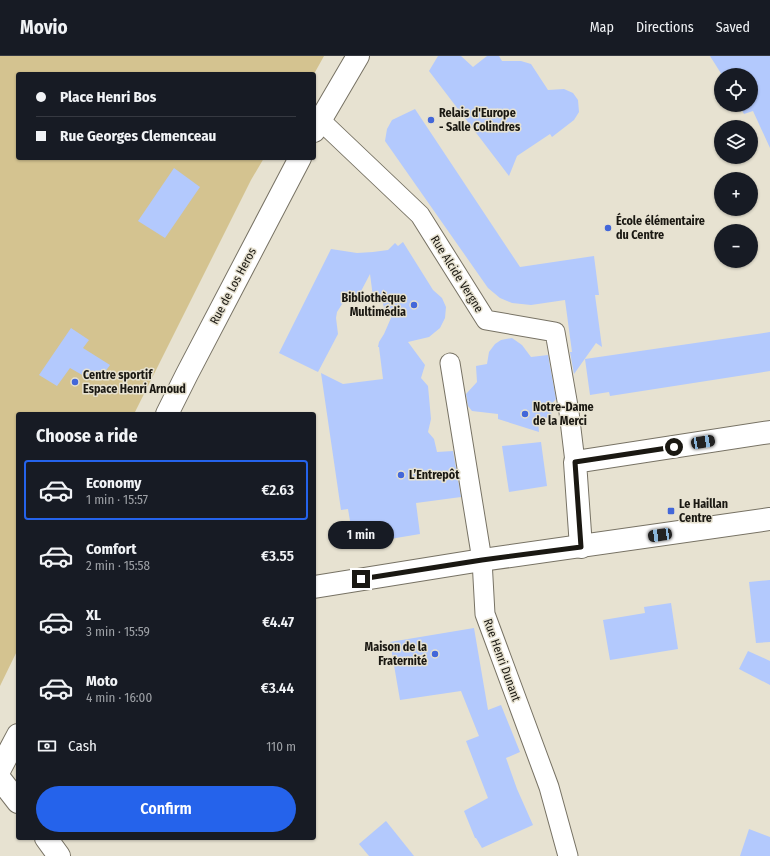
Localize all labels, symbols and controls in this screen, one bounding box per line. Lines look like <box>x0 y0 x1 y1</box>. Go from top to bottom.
text: Movio <box>20 16 68 39</box>
text: Map <box>590 19 614 36</box>
text: Directions <box>636 19 694 36</box>
text: Saved <box>716 19 750 36</box>
map controls <box>714 68 758 268</box>
button: locate <box>714 68 758 112</box>
text: Place Henri Bos <box>60 88 156 106</box>
place label: Relais d'Europe - Salle Colindres <box>439 106 521 134</box>
marker: Relais d'Europe - Salle Colindres <box>426 115 436 125</box>
button: layers <box>714 120 758 164</box>
text: Rue Georges Clemenceau <box>60 127 216 145</box>
button: + <box>714 172 758 216</box>
place label: École élémentaire du Centre <box>616 212 705 242</box>
marker: École élémentaire du Centre <box>603 223 613 233</box>
button: − <box>714 224 758 268</box>
street label: Rue Alcide Vergne <box>428 233 486 315</box>
street label: Rue de Los Heros <box>207 245 259 327</box>
place label: Bibliothèque Multimédia <box>341 291 406 319</box>
marker: Bibliothèque Multimédia <box>409 300 419 310</box>
place label: Centre sportif Espace Henri Arnoud <box>83 368 186 396</box>
marker: Centre sportif Espace Henri Arnoud <box>70 377 80 387</box>
place label: Notre-Dame de la Merci <box>533 400 594 428</box>
marker: Notre-Dame de la Merci <box>520 409 530 419</box>
text: Choose a ride <box>36 425 138 447</box>
car <box>690 434 716 450</box>
route start <box>665 438 683 456</box>
place label: L’Entrepôt <box>409 468 460 482</box>
marker: L’Entrepôt <box>396 470 406 480</box>
icon: car <box>38 472 74 508</box>
text: Economy <box>86 474 141 492</box>
text: €2.63 <box>261 481 294 499</box>
text: 1 min · 15:57 <box>86 492 148 507</box>
place label: Le Haillan Centre <box>679 497 728 525</box>
marker: Le Haillan Centre <box>666 506 676 516</box>
callout: 1 min <box>328 521 394 549</box>
text: 1 min <box>347 527 375 542</box>
car <box>647 527 673 543</box>
icon: car <box>38 538 74 574</box>
text: Comfort <box>86 540 137 558</box>
text: €3.55 <box>261 547 294 565</box>
text: 2 min · 15:58 <box>86 558 150 573</box>
route end <box>352 570 370 588</box>
icon: car <box>38 604 74 640</box>
text: XL <box>86 606 101 624</box>
text: €4.47 <box>262 613 294 631</box>
street label: Rue Henri Dunant <box>481 617 523 703</box>
text: 3 min · 15:59 <box>86 624 150 639</box>
place label: Maison de la Fraternité <box>365 640 427 668</box>
marker: Maison de la Fraternité <box>430 649 440 659</box>
icon: car <box>38 670 74 706</box>
text: Moto <box>86 672 118 690</box>
text: €3.44 <box>261 679 294 697</box>
text: 4 min · 16:00 <box>86 690 152 705</box>
icon: cash <box>36 735 58 757</box>
text: Cash <box>68 737 97 755</box>
text: 110 m <box>266 739 296 754</box>
button: Confirm <box>36 786 296 832</box>

